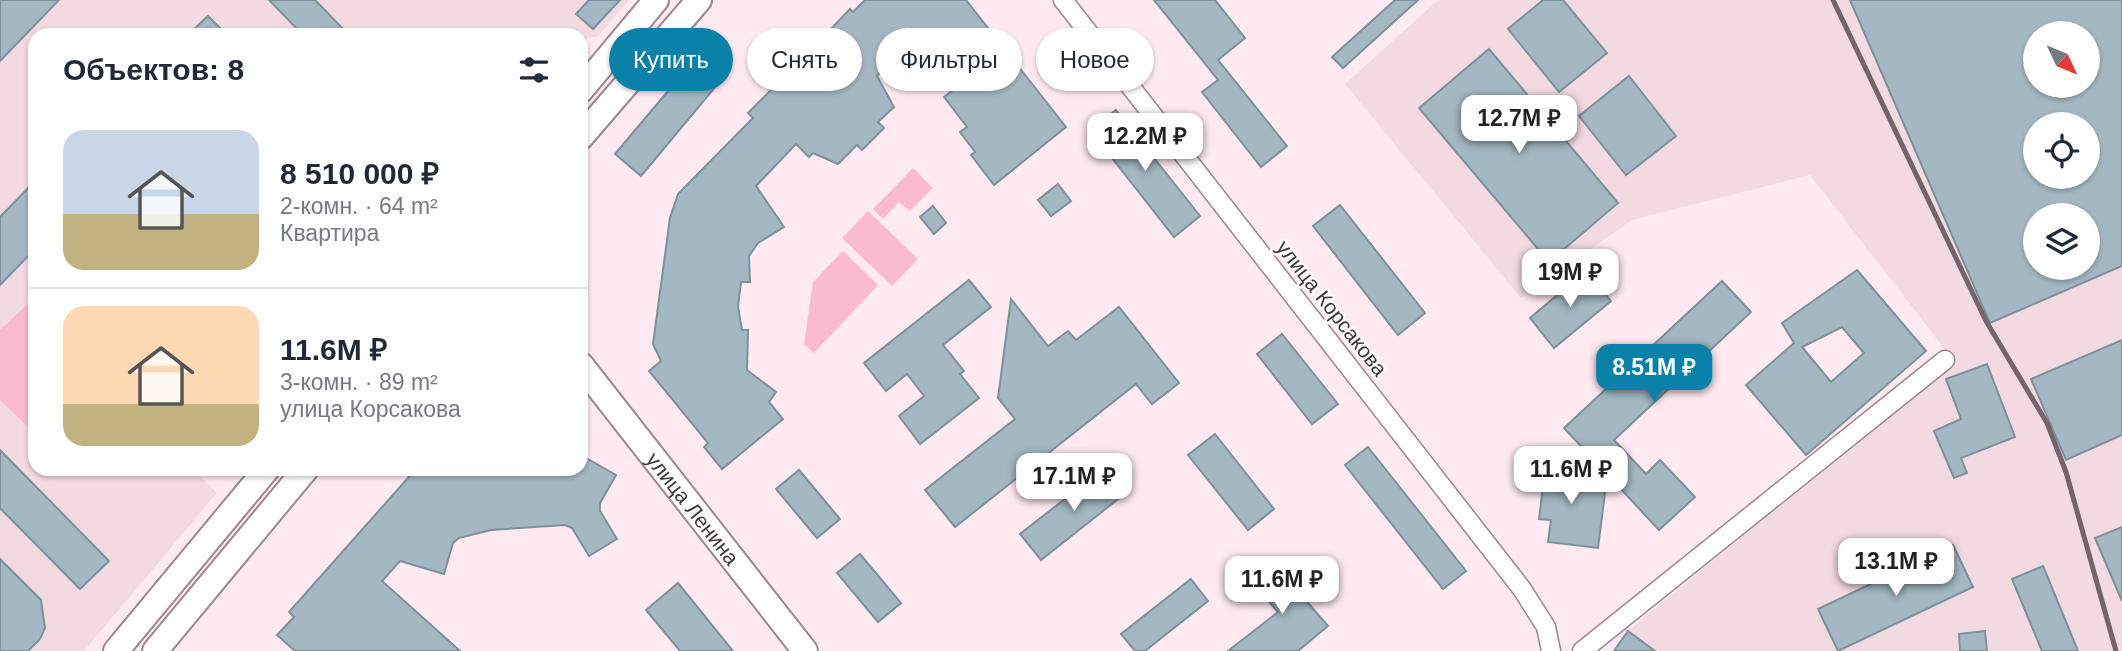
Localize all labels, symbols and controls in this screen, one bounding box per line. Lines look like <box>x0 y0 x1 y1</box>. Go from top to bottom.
north arrow <box>2023 21 2100 98</box>
map controls <box>2023 21 2100 280</box>
chip: Купить <box>609 28 733 91</box>
chip: Снять <box>747 28 862 91</box>
chip: Фильтры <box>876 28 1022 91</box>
chip: Новое <box>1036 28 1154 91</box>
icon: filters <box>515 51 553 89</box>
text: Объектов: 8 <box>63 53 244 86</box>
pin: 12.7M ₽ <box>1454 96 1584 155</box>
text: 12.7M ₽ <box>1477 105 1561 131</box>
button: locate <box>2023 112 2100 189</box>
pin: 12.2M ₽ <box>1080 114 1210 173</box>
text: 12.2M ₽ <box>1103 123 1187 149</box>
text: 8 510 000 ₽ <box>280 157 439 190</box>
icon: home <box>119 158 203 242</box>
text: 2-комн. · 64 m² <box>280 193 438 219</box>
button: layers <box>2023 203 2100 280</box>
text: Квартира <box>280 220 379 246</box>
street label: улица Корсакова <box>1272 236 1392 380</box>
pin: 19M ₽ <box>1521 250 1619 309</box>
text: 19M ₽ <box>1538 259 1602 285</box>
text: 11.6M ₽ <box>280 333 388 366</box>
icon: home <box>119 334 203 418</box>
pin: 8.51M ₽ <box>1589 344 1719 404</box>
text: 8.51M ₽ <box>1612 354 1696 380</box>
text: 3-комн. · 89 m² <box>280 369 438 395</box>
text: улица Корсакова <box>280 396 461 422</box>
pin: 11.6M ₽ <box>1506 447 1636 506</box>
street label: улица Ленина <box>642 448 744 569</box>
pin: 17.1M ₽ <box>1009 454 1139 513</box>
text: 11.6M ₽ <box>1530 456 1612 482</box>
text: 17.1M ₽ <box>1032 463 1116 489</box>
pin: 13.1M ₽ <box>1831 538 1961 598</box>
text: 13.1M ₽ <box>1854 548 1938 574</box>
pin: 11.6M ₽ <box>1217 556 1347 616</box>
text: 11.6M ₽ <box>1241 566 1323 592</box>

